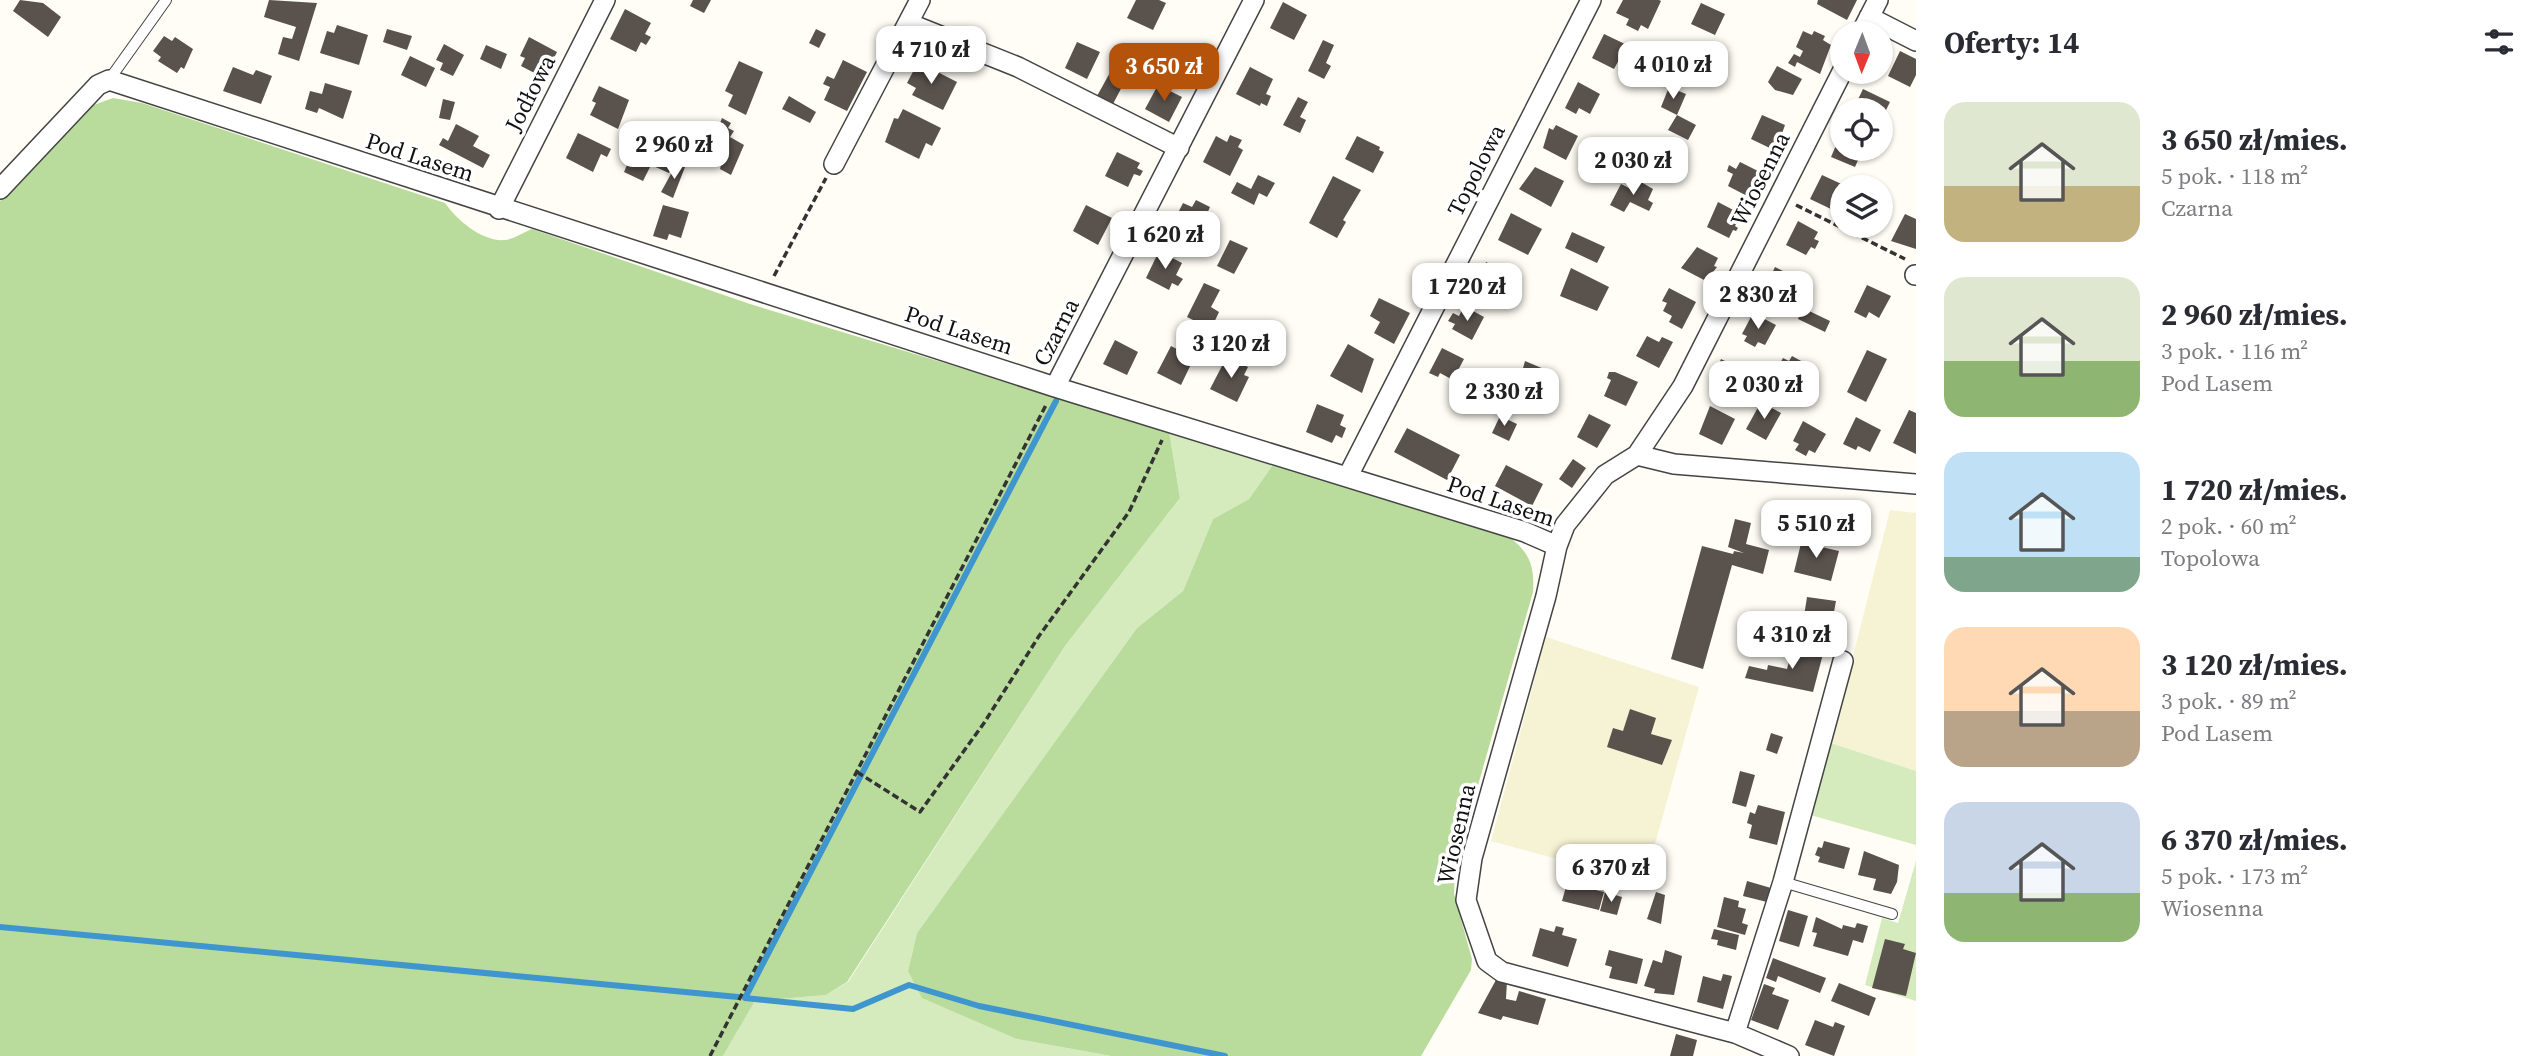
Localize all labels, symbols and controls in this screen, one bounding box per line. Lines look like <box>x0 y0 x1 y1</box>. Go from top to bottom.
north arrow <box>1830 21 1894 84</box>
map controls <box>1830 21 1893 238</box>
text: Oferty: 14 <box>1944 22 2080 63</box>
icon: filters <box>2480 23 2518 61</box>
pin: 4 710 zł <box>859 27 1003 86</box>
text: 4 710 zł <box>892 33 970 65</box>
pin: 4 010 zł <box>1601 42 1745 101</box>
pin: 3 650 zł <box>1092 43 1236 103</box>
text: 4 010 zł <box>1634 48 1712 80</box>
street label: Jodłowa <box>497 49 563 138</box>
text: 3 650 zł <box>1125 50 1203 82</box>
button: locate <box>1830 98 1893 161</box>
street label: Topolowa <box>1439 118 1513 221</box>
text: 3 650 zł/mies. <box>2161 119 2348 160</box>
pin: 2 960 zł <box>602 122 746 181</box>
street label: Pod Lasem <box>362 124 478 190</box>
street label: Wiosenna <box>1722 126 1798 232</box>
text: 2 960 zł <box>635 128 713 160</box>
icon: home <box>2000 130 2084 214</box>
pin: 2 030 zł <box>1561 138 1705 197</box>
text: 2 030 zł <box>1594 144 1672 176</box>
text: 5 pok. · 118 m² <box>2161 160 2308 192</box>
button: layers <box>1830 175 1893 238</box>
text: Czarna <box>2161 192 2233 224</box>
pin: 1 620 zł <box>1093 212 1237 271</box>
text: 1 620 zł <box>1126 218 1204 250</box>
pin: 1 720 zł <box>1395 264 1539 323</box>
text: 1 720 zł <box>1428 270 1506 302</box>
pin: 2 830 zł <box>1686 272 1830 331</box>
text: 2 830 zł <box>1719 278 1797 310</box>
street label: Czarna <box>1025 292 1087 371</box>
text: 2 960 zł/mies. <box>2161 294 2348 335</box>
street label: Pod Lasem <box>901 297 1017 363</box>
icon: home <box>2000 305 2084 389</box>
pin: 3 120 zł <box>1159 320 1303 380</box>
text: 3 120 zł <box>1192 327 1270 359</box>
text: 3 pok. · 116 m² <box>2161 335 2308 367</box>
pin: 2 030 zł <box>1692 362 1836 421</box>
text: Pod Lasem <box>2161 367 2273 399</box>
pin: 2 330 zł <box>1432 368 1576 428</box>
text: 2 030 zł <box>1725 368 1803 400</box>
text: 2 330 zł <box>1465 375 1543 407</box>
street label: Pod Lasem <box>1443 468 1559 534</box>
text: 1 720 zł/mies. <box>2161 469 2348 510</box>
icon: home <box>2000 480 2084 564</box>
pin: 5 510 zł <box>1744 500 1888 560</box>
text: 5 510 zł <box>1777 507 1855 539</box>
text: 2 pok. · 60 m² <box>2161 510 2297 542</box>
text: Topolowa <box>2161 542 2260 574</box>
pin: 4 310 zł <box>1720 612 1864 671</box>
text: 4 310 zł <box>1753 618 1831 650</box>
text: 3 120 zł/mies. <box>2161 644 2348 685</box>
icon: home <box>2000 655 2084 739</box>
text: 3 pok. · 89 m² <box>2161 685 2297 717</box>
text: Pod Lasem <box>2161 717 2273 749</box>
street label: Wiosenna <box>1429 780 1483 887</box>
text: 6 370 zł/mies. <box>2161 819 2348 860</box>
icon: home <box>2000 830 2084 914</box>
pin: 6 370 zł <box>1539 844 1683 904</box>
text: 6 370 zł <box>1572 851 1650 883</box>
text: 5 pok. · 173 m² <box>2161 860 2308 892</box>
text: Wiosenna <box>2161 892 2263 924</box>

